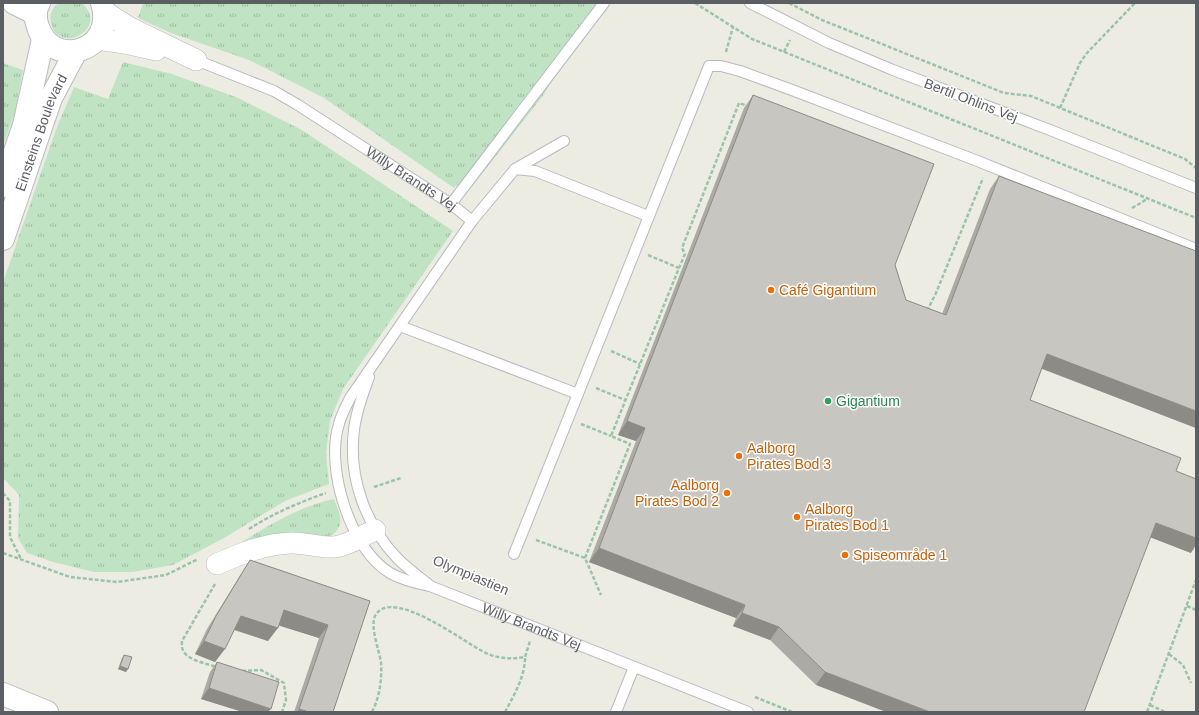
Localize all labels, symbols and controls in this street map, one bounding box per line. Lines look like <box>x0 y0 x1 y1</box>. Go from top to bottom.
street label: Einsteins Boulevard <box>12 71 70 193</box>
street label: Bertil Ohlins Vej <box>922 75 1020 125</box>
street label: Willy Brandts Vej <box>363 143 460 214</box>
place label: Café Gigantium <box>779 282 876 298</box>
marker: Café Gigantium <box>766 285 776 295</box>
place label: Gigantium <box>836 393 900 409</box>
marker: Gigantium <box>823 396 833 406</box>
place label: Aalborg Pirates Bod 3 <box>747 440 831 472</box>
marker: Aalborg Pirates Bod 3 <box>734 451 744 461</box>
place label: Aalborg Pirates Bod 2 <box>635 477 719 509</box>
marker: Aalborg Pirates Bod 2 <box>722 488 732 498</box>
place label: Aalborg Pirates Bod 1 <box>805 501 889 533</box>
marker: Aalborg Pirates Bod 1 <box>792 512 802 522</box>
place label: Spiseområde 1 <box>853 547 947 563</box>
marker: Spiseområde 1 <box>840 550 850 560</box>
street label: Olympiastien <box>431 552 511 598</box>
street label: Willy Brandts Vej <box>480 599 584 653</box>

